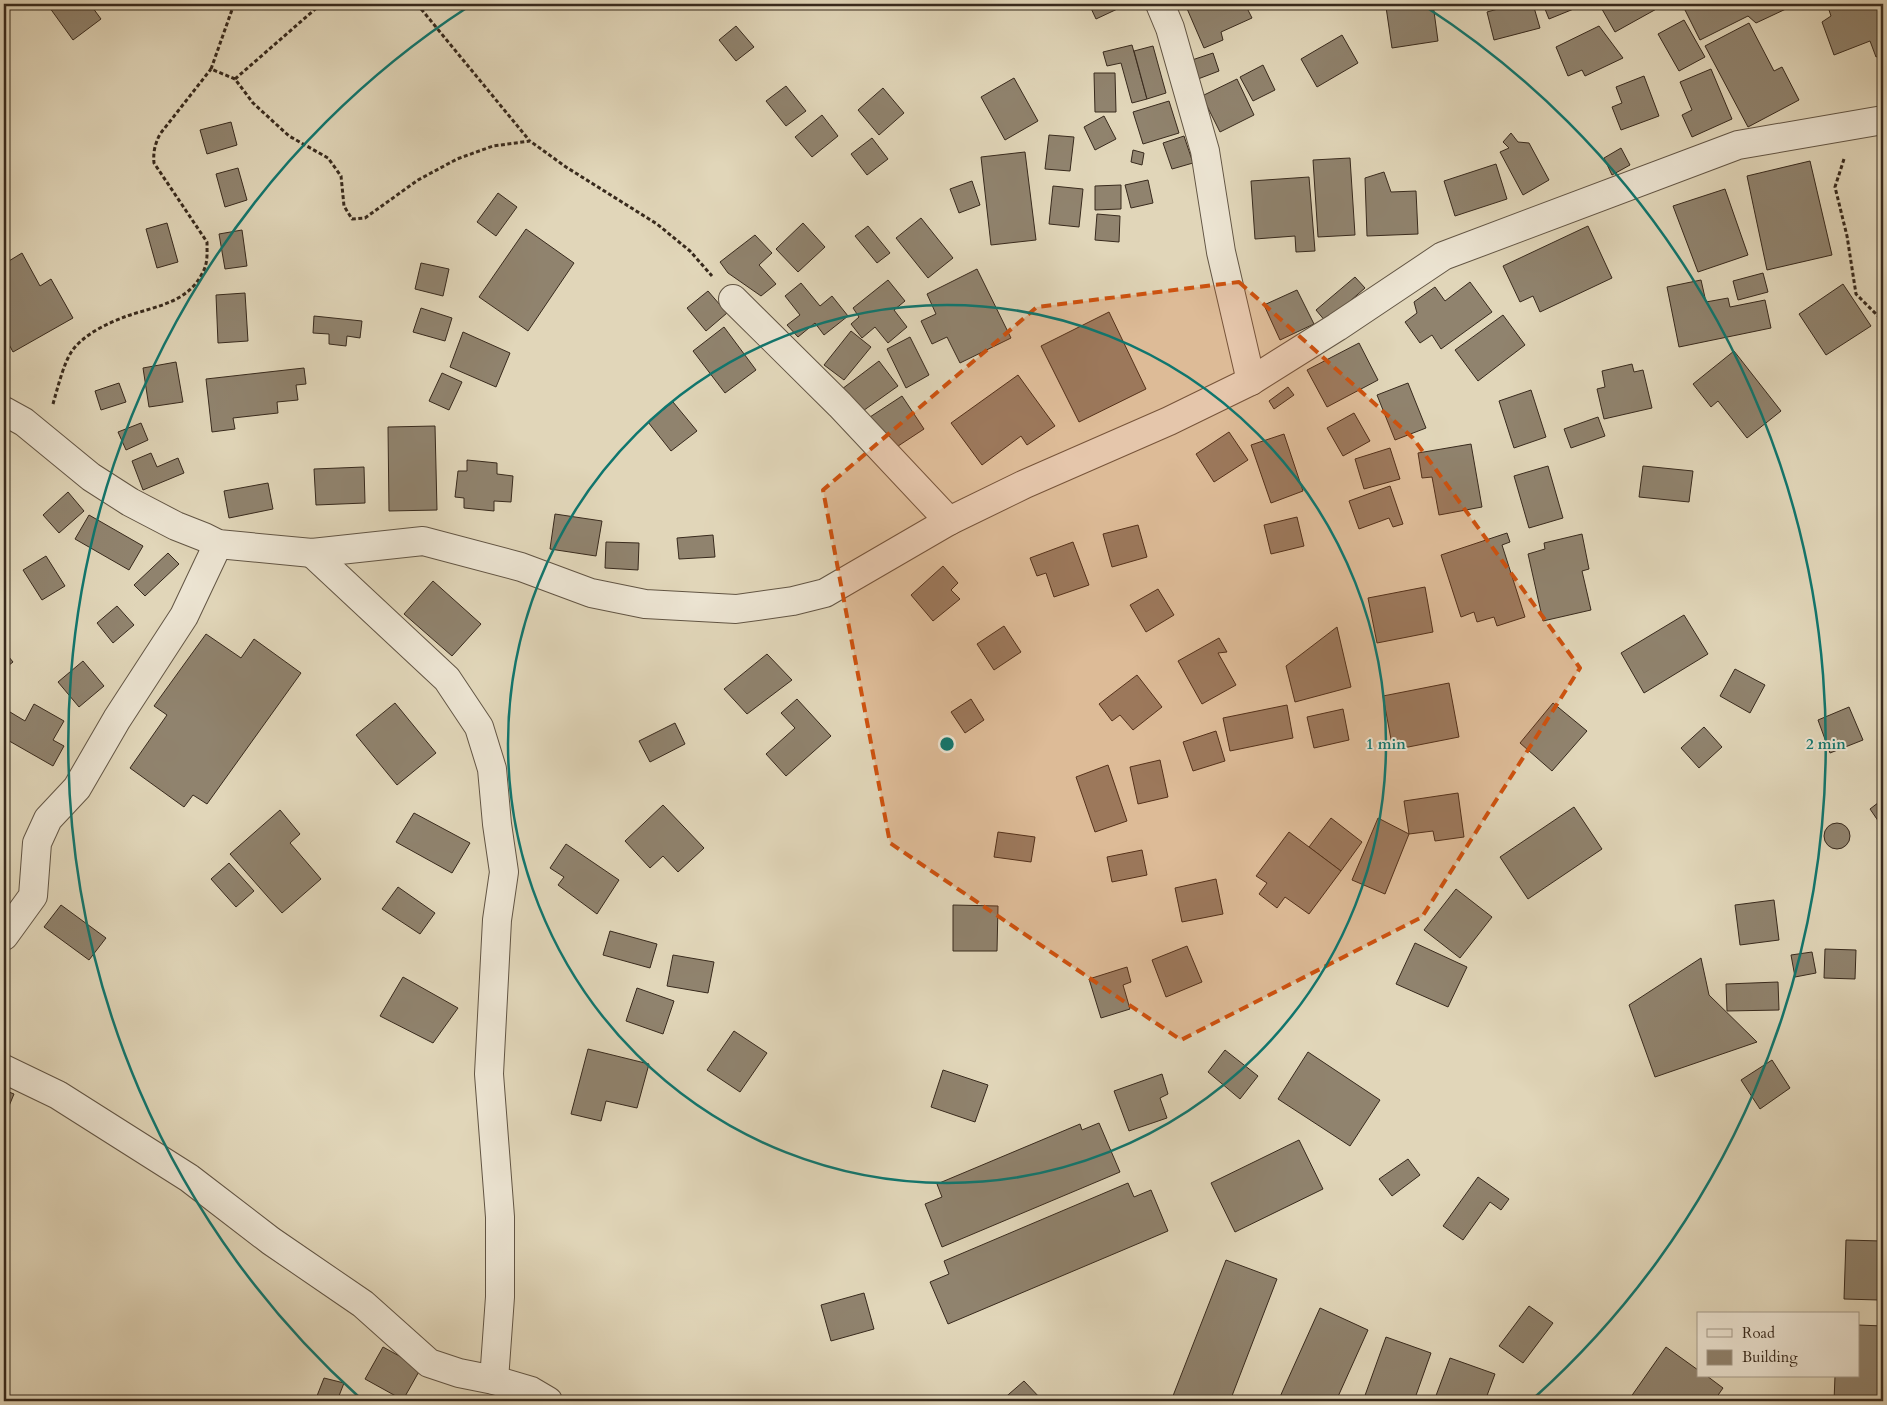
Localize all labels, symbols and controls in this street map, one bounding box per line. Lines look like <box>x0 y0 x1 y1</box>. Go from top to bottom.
text: 1 min <box>1366 734 1406 754</box>
text: 2 min <box>1806 734 1846 754</box>
centre of rings <box>938 735 956 753</box>
legend <box>1697 1312 1860 1378</box>
text: Road <box>1742 1323 1775 1343</box>
text: Building <box>1742 1347 1798 1367</box>

